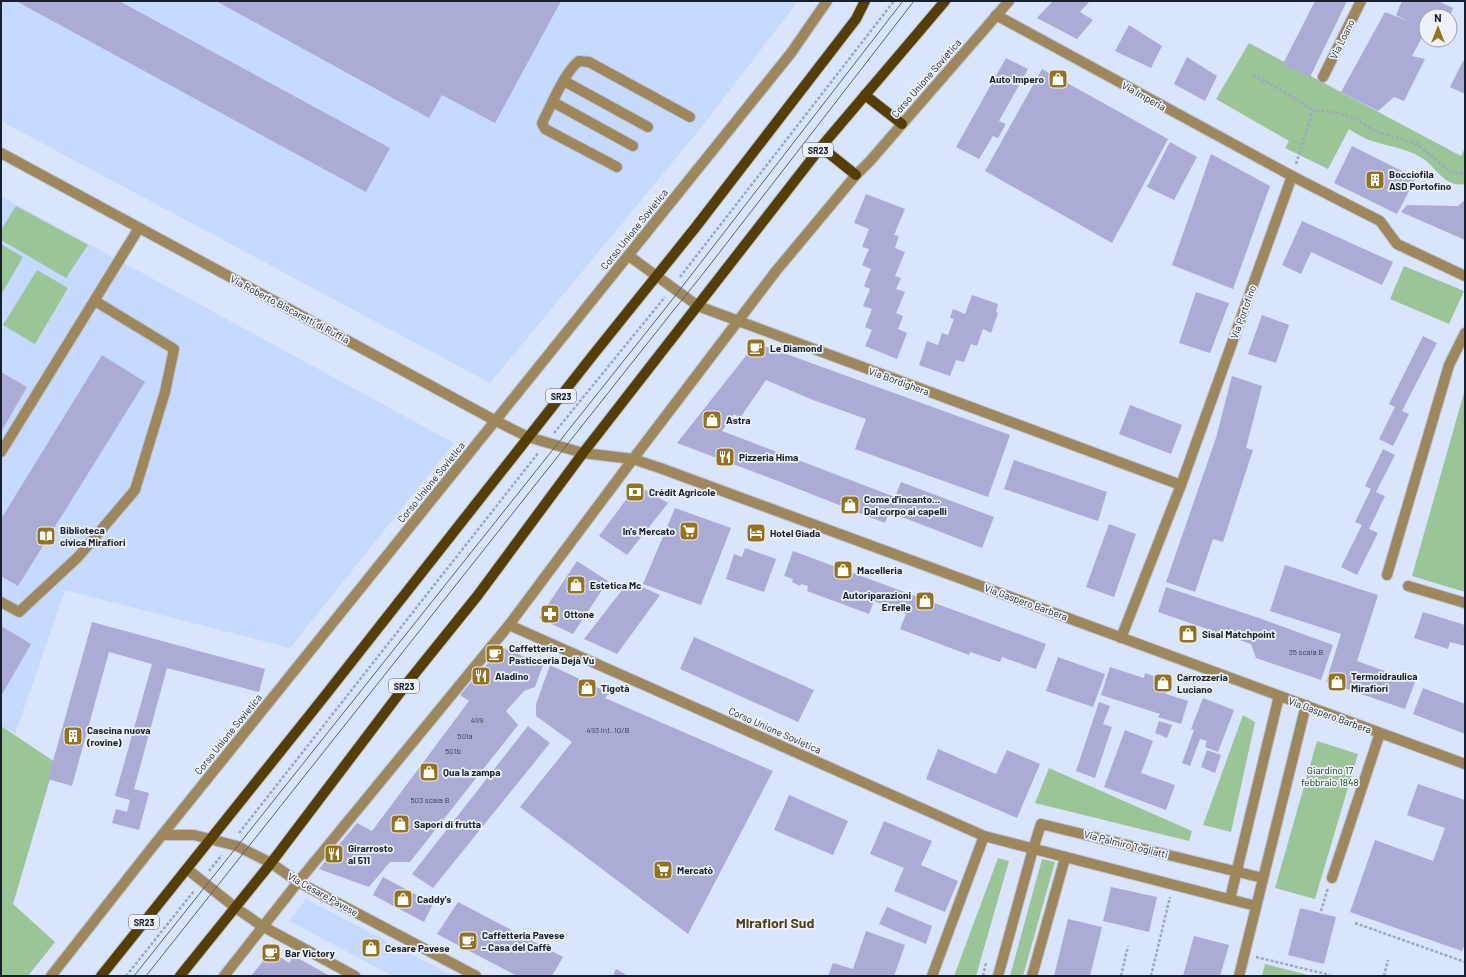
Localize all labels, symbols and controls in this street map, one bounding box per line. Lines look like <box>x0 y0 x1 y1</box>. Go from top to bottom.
north arrow <box>1418 8 1458 48</box>
text: N <box>1434 11 1442 24</box>
street label: Via Loano <box>1327 17 1357 61</box>
street label: Corso Unione Sovietica <box>889 36 963 120</box>
shop icon: Auto Impero <box>1047 68 1069 90</box>
place label: Auto Impero <box>989 73 1044 85</box>
street label: Via Imperia <box>1120 79 1168 113</box>
road number: SR23 <box>803 143 833 157</box>
place label: Bocciofila ASD Portofino <box>1389 168 1452 192</box>
building icon: Bocciofila ASD Portofino <box>1364 169 1386 191</box>
street label: Corso Unione Sovietica <box>598 186 670 272</box>
street label: Via Roberto Biscaretti di Ruffia <box>228 272 352 346</box>
street label: Via Portofino <box>1228 283 1258 341</box>
cafe icon: Le Diamond <box>745 337 767 359</box>
place label: Le Diamond <box>770 342 823 354</box>
street label: Via Bordighera <box>867 364 931 398</box>
road number: SR23 <box>546 389 576 403</box>
shop icon: Astra <box>701 409 723 431</box>
place label: Astra <box>726 414 751 426</box>
street label: Corso Unione Sovietica <box>395 439 467 525</box>
restaurant icon: Pizzeria Hima <box>714 446 736 468</box>
place label: Pizzeria Hima <box>739 451 798 463</box>
bank icon: Crédit Agricole <box>624 481 646 503</box>
place label: Crédit Agricole <box>649 486 716 498</box>
place label: Come d'incanto... Dal corpo ai capelli <box>864 493 947 517</box>
shop icon: Come d'incanto... Dal corpo ai capelli <box>839 494 861 516</box>
supermarket icon: In's Mercato <box>678 520 700 542</box>
hotel icon: Hotel Giada <box>745 522 767 544</box>
place label: Biblioteca civica Mirafiori <box>60 524 126 548</box>
library icon: Biblioteca civica Mirafiori <box>35 525 57 547</box>
place label: In's Mercato <box>623 525 675 537</box>
place label: Hotel Giada <box>770 527 820 539</box>
shop icon: Macelleria <box>832 559 854 581</box>
place label: Macelleria <box>857 564 902 576</box>
shop icon: Estetica Mc <box>565 574 587 596</box>
place label: Estetica Mc <box>590 579 642 591</box>
street label: Via Gaspero Barbera <box>983 581 1069 623</box>
place label: Autoriparazioni Errelle <box>842 589 912 613</box>
shop icon: Autoriparazioni Errelle <box>914 590 936 612</box>
pharmacy icon: Ottone <box>539 603 561 625</box>
place label: Ottone <box>564 608 595 620</box>
shop icon: Sisal Matchpoint <box>1177 623 1199 645</box>
place label: Sisal Matchpoint <box>1202 628 1275 640</box>
place label: Caffetteria - Pasticceria Dejà Vu <box>509 642 594 666</box>
cafe icon: Caffetteria - Pasticceria Dejà Vu <box>484 643 506 665</box>
house number: 35 scala B <box>1289 647 1323 657</box>
restaurant icon: Aladino <box>470 665 492 687</box>
place label: Aladino <box>495 670 529 682</box>
place label: Termoidraulica Mirafiori <box>1351 670 1418 694</box>
place label: Carrozzeria Luciano <box>1177 671 1228 695</box>
shop icon: Termoidraulica Mirafiori <box>1326 671 1348 693</box>
shop icon: Carrozzeria Luciano <box>1152 672 1174 694</box>
shop icon: Tigotà <box>576 677 598 699</box>
road number: SR23 <box>389 679 419 693</box>
place label: Tigotà <box>601 682 629 694</box>
street label: Corso Unione Sovietica <box>192 691 264 777</box>
street label: Via Gaspero Barbera <box>1287 694 1373 736</box>
street label: Corso Unione Sovietica <box>727 704 823 756</box>
house number: 499 <box>471 715 483 725</box>
place label: Cascina nuova (rovine) <box>86 724 150 748</box>
building icon: Cascina nuova (rovine) <box>62 725 84 747</box>
house number: 493 int. 10/B <box>587 725 629 735</box>
house number: 501a <box>457 731 473 741</box>
house number: 501b <box>445 746 461 756</box>
shop icon: Qua la zampa <box>418 761 440 783</box>
park label: Giardino 17 febbraio 1848 <box>1301 764 1359 788</box>
place label: Qua la zampa <box>443 766 501 778</box>
house number: 503 scala B <box>411 795 450 805</box>
shop icon: Sapori di frutta <box>389 813 411 835</box>
place label: Sapori di frutta <box>414 818 481 830</box>
street label: Via Palmiro Togliatti <box>1083 828 1169 860</box>
place label: Girarrosto al 511 <box>348 842 394 866</box>
restaurant icon: Girarrosto al 511 <box>323 843 345 865</box>
supermarket icon: Mercatò <box>652 859 674 881</box>
place label: Mercatò <box>677 864 714 876</box>
street label: Via Cesare Pavese <box>286 870 360 918</box>
shop icon: Caddy's <box>392 888 414 910</box>
place label: Caddy's <box>417 893 451 905</box>
district label: Mirafiori Sud <box>736 914 814 931</box>
road number: SR23 <box>129 915 159 929</box>
place label: Caffetteria Pavese - Casa del Caffè <box>482 929 565 953</box>
cafe icon: Caffetteria Pavese - Casa del Caffè <box>457 930 479 952</box>
shop icon: Cesare Pavese <box>360 937 382 959</box>
cafe icon: Bar Victory <box>260 942 282 964</box>
place label: Cesare Pavese <box>385 942 450 954</box>
place label: Bar Victory <box>285 947 335 959</box>

